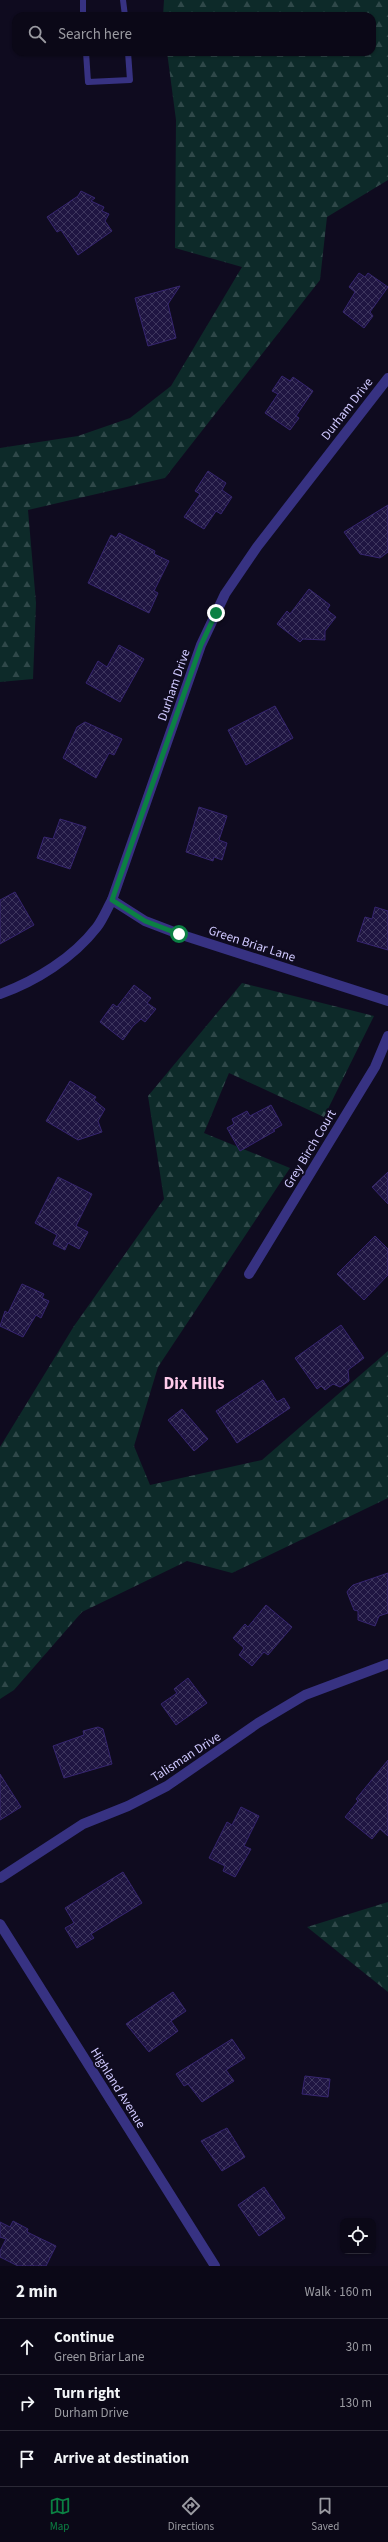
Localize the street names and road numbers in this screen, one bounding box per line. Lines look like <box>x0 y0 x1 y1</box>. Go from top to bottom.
street label: Durham Drive <box>317 374 377 444</box>
street label: Durham Drive <box>153 647 195 723</box>
street label: Green Briar Lane <box>206 921 298 967</box>
street label: Grey Birch Court <box>279 1106 341 1192</box>
street label: Talisman Drive <box>148 1728 224 1786</box>
street label: Highland Avenue <box>86 2044 150 2132</box>

